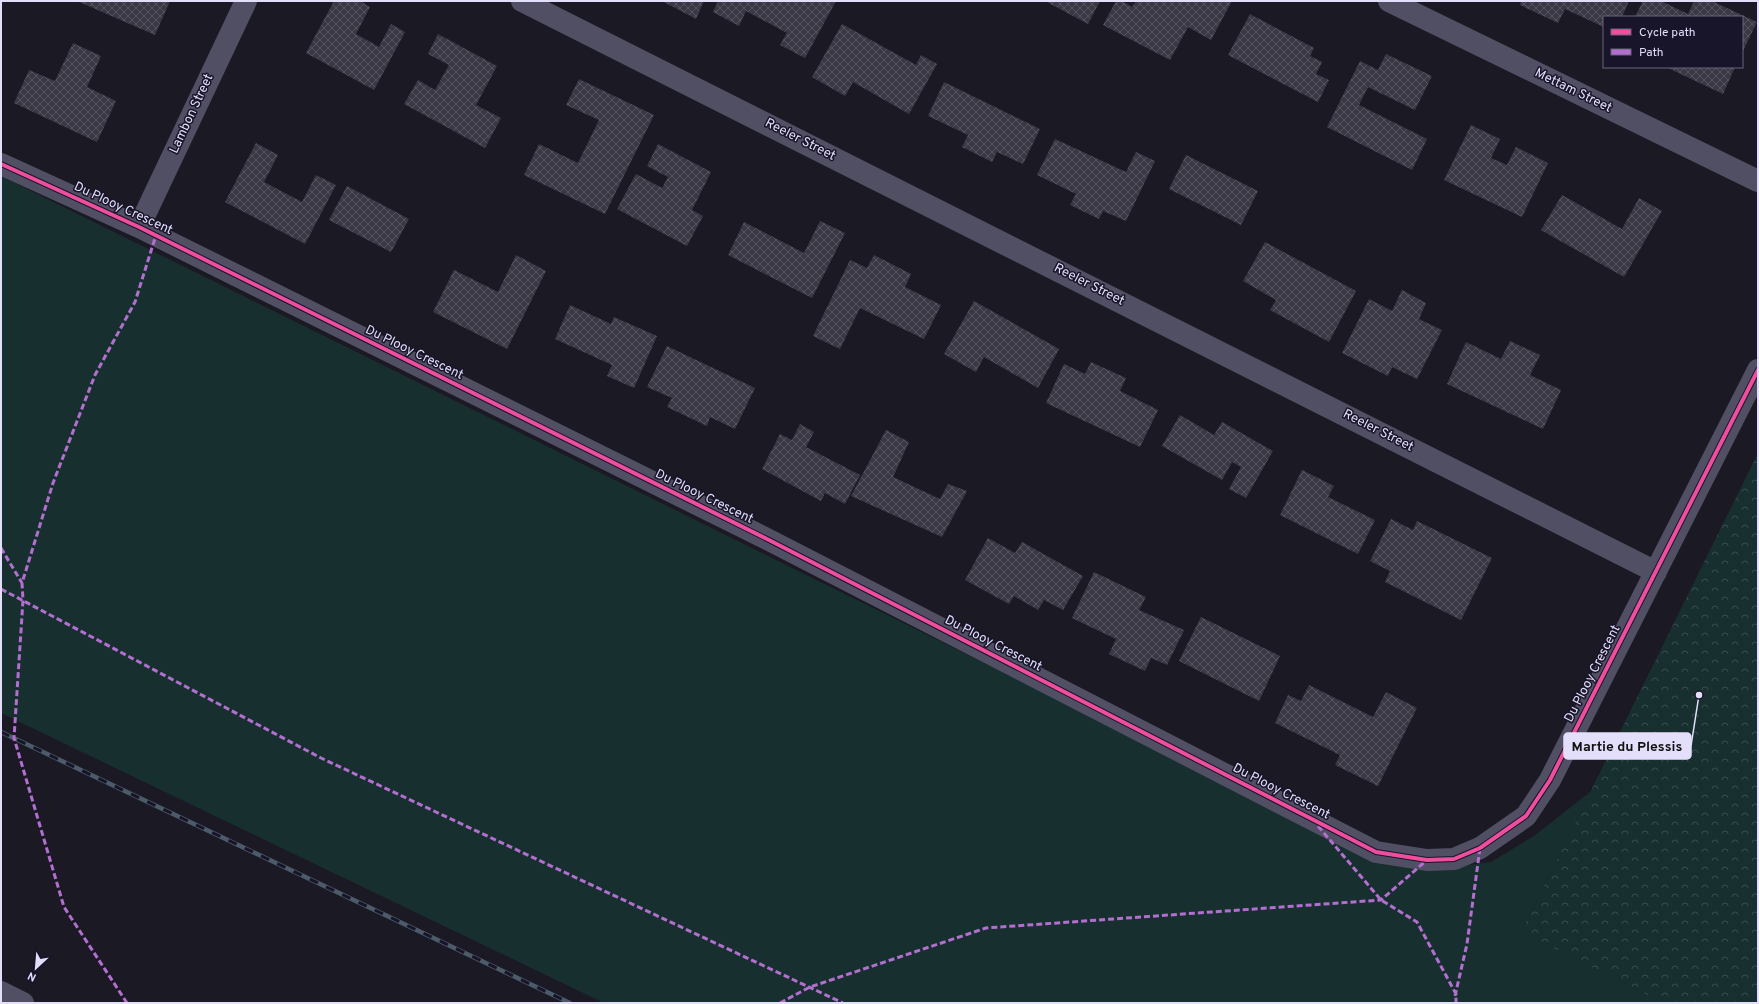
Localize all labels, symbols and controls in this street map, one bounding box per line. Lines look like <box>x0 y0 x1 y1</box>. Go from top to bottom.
legend <box>1603 16 1743 68</box>
text: Cycle path <box>1639 25 1696 41</box>
text: Path <box>1639 45 1664 61</box>
street label: Mettam Street <box>1532 65 1614 117</box>
street label: Lambon Street <box>167 72 217 156</box>
street label: Reeler Street <box>762 115 838 165</box>
street label: Du Plooy Crescent <box>71 179 175 239</box>
street label: Reeler Street <box>1051 260 1127 310</box>
street label: Du Plooy Crescent <box>362 322 466 384</box>
street label: Reeler Street <box>1340 406 1416 456</box>
street label: Du Plooy Crescent <box>652 466 756 528</box>
street label: Du Plooy Crescent <box>942 613 1044 675</box>
street label: Du Plooy Crescent <box>1562 623 1624 725</box>
callout: Martie du Plessis <box>1564 733 1691 759</box>
text: Martie du Plessis <box>1572 739 1682 756</box>
street label: Du Plooy Crescent <box>1230 761 1332 823</box>
north arrow <box>16 948 56 988</box>
text: N <box>25 968 39 984</box>

